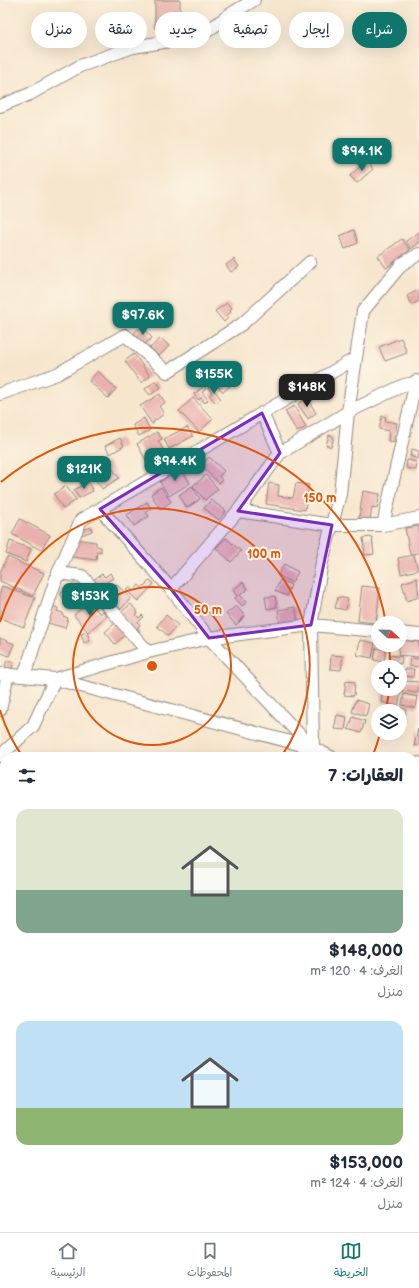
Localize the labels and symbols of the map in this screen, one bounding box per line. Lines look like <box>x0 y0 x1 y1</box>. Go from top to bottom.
pin: $94.1K <box>329 138 395 172</box>
pin: $97.6K <box>110 302 176 336</box>
pin: $155K <box>186 361 242 395</box>
pin: $148K <box>279 374 335 408</box>
pin: $94.4K <box>142 448 208 482</box>
pin: $121K <box>56 456 112 490</box>
text: 150 m <box>304 491 336 506</box>
text: 100 m <box>247 547 281 562</box>
pin: $153K <box>62 583 118 617</box>
text: 50 m <box>194 603 222 618</box>
north arrow <box>371 616 407 652</box>
centre of rings <box>145 659 159 673</box>

